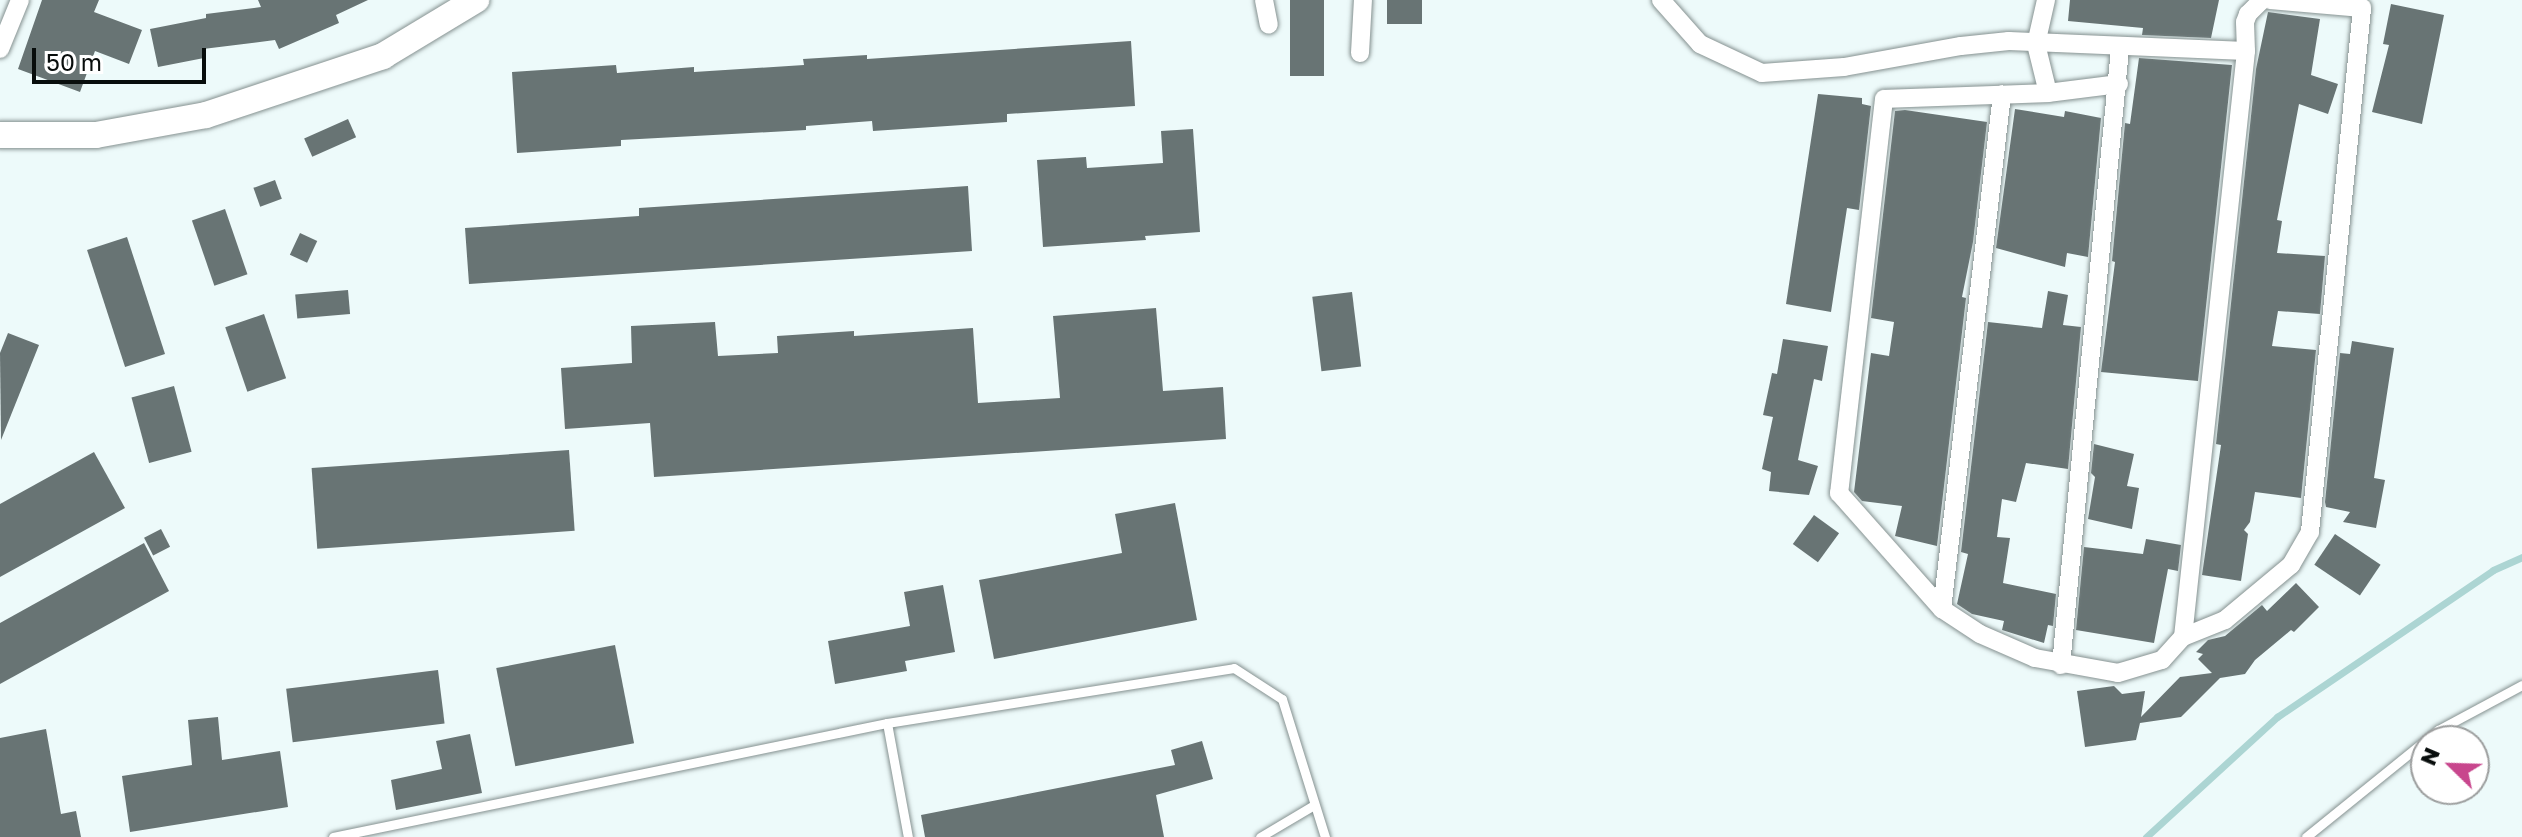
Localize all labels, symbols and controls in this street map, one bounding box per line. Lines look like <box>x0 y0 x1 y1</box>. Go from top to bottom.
scale bar <box>36 32 210 82</box>
text: 50 m <box>46 47 102 76</box>
north arrow <box>2410 725 2490 805</box>
text: N <box>2414 743 2445 769</box>

